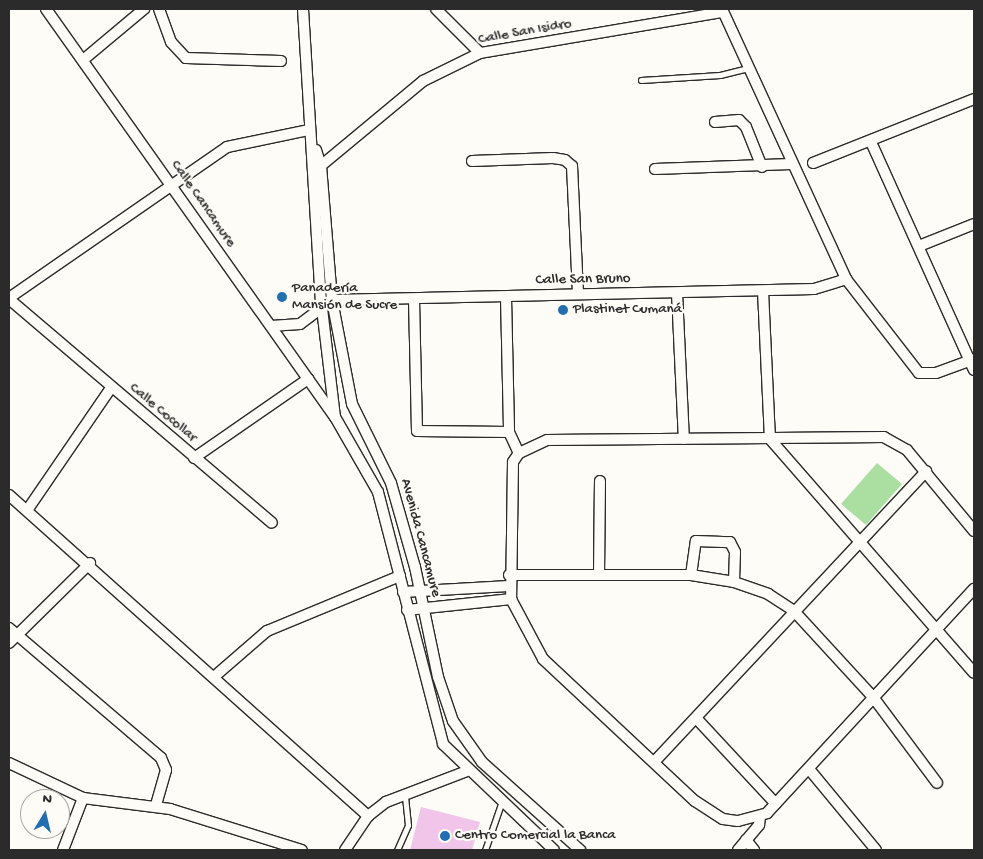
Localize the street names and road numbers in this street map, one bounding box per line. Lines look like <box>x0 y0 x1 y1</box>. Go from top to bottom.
street label: Calle San Isidro <box>477 15 573 49</box>
street label: Calle Cancamure <box>166 157 240 251</box>
street label: Calle San Bruno <box>535 270 631 290</box>
street label: Calle Cocollar <box>125 379 201 447</box>
street label: Avenida Cancamure <box>396 477 444 599</box>

